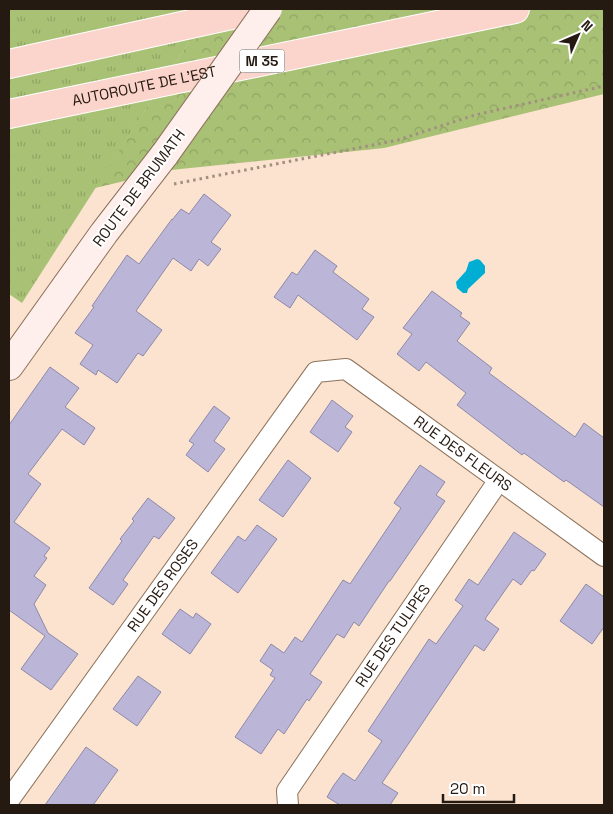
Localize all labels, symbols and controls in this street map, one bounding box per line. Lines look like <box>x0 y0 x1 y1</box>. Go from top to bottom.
north arrow <box>553 10 603 60</box>
text: N <box>578 16 597 35</box>
road number: M 35 <box>240 49 284 72</box>
street label: AUTOROUTE DE L’EST <box>70 61 218 110</box>
street label: ROUTE DE BRUMATH <box>88 125 189 250</box>
street label: RUE DES FLEURS <box>410 411 516 495</box>
street label: RUE DES ROSES <box>123 535 202 635</box>
street label: RUE DES TULIPES <box>351 580 434 690</box>
scale bar <box>443 772 514 804</box>
text: 20 m <box>450 779 485 798</box>

